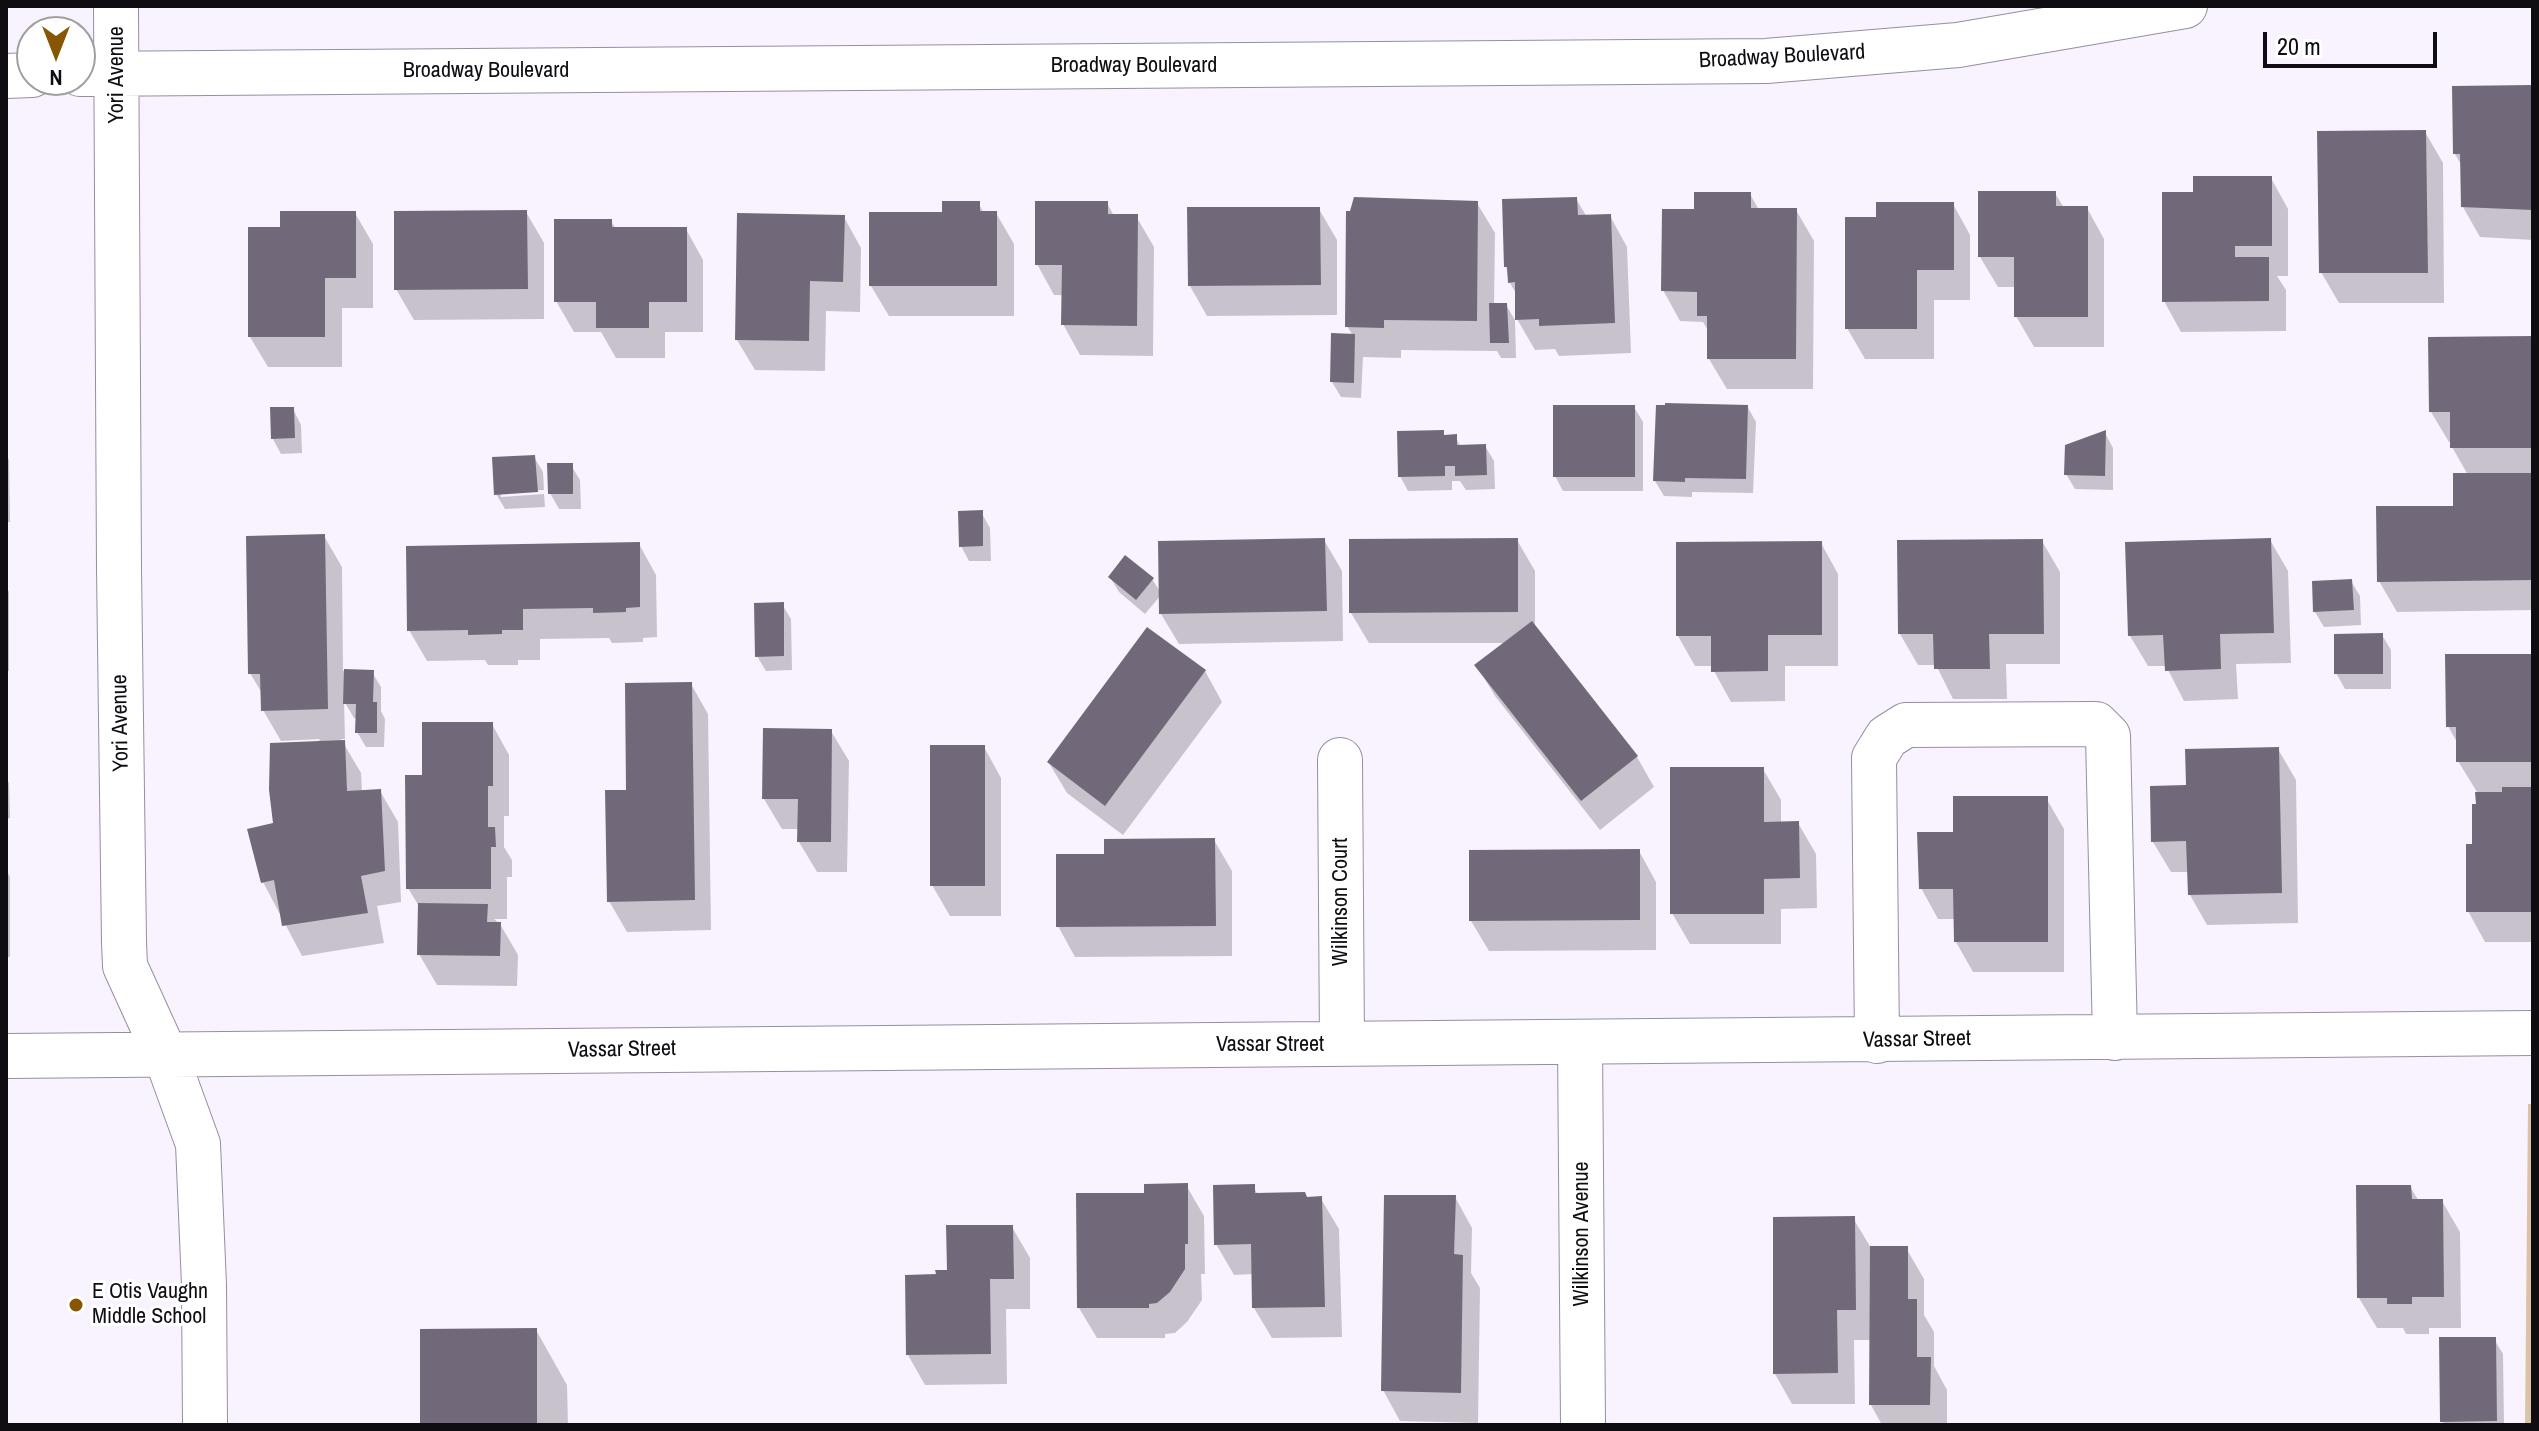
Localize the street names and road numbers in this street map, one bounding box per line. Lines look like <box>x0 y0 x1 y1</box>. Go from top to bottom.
street label: Yori Avenue <box>104 26 130 124</box>
street label: Broadway Boulevard <box>1698 39 1866 75</box>
street label: Broadway Boulevard <box>1051 53 1217 79</box>
street label: Broadway Boulevard <box>403 58 569 84</box>
street label: Yori Avenue <box>107 674 135 772</box>
street label: Wilkinson Court <box>1328 838 1354 966</box>
street label: Vassar Street <box>1863 1026 1971 1054</box>
street label: Vassar Street <box>1216 1032 1324 1058</box>
street label: Vassar Street <box>568 1036 676 1064</box>
street label: Wilkinson Avenue <box>1569 1161 1595 1307</box>

